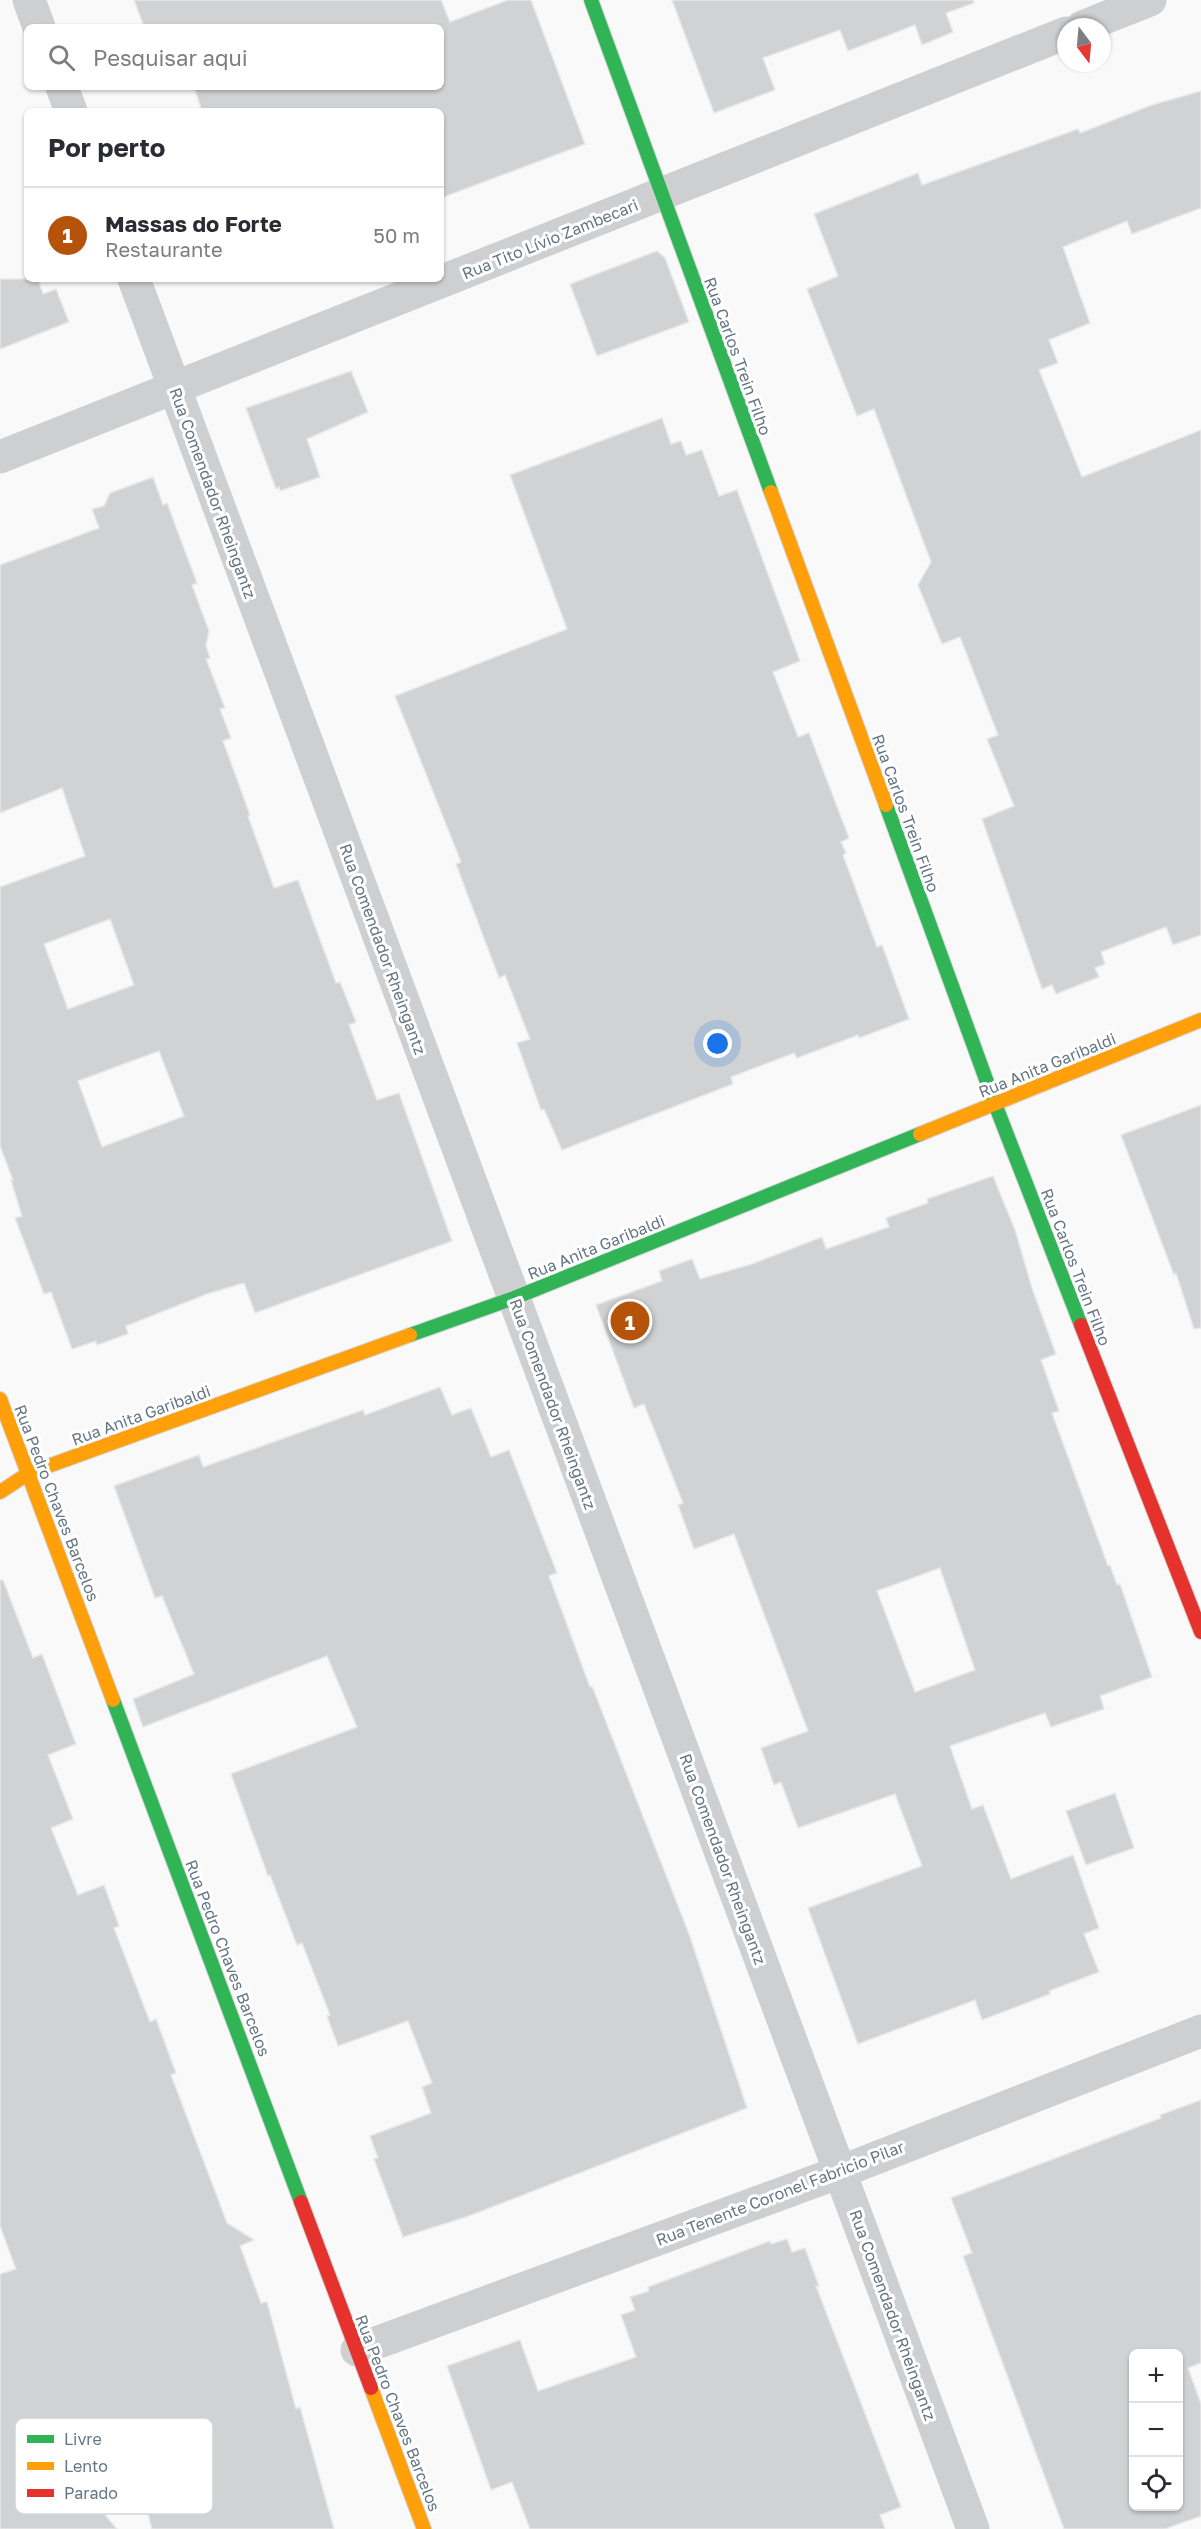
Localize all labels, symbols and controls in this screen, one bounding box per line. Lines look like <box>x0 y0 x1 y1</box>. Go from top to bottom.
north arrow <box>1057 18 1111 72</box>
search box <box>24 24 444 90</box>
icon: search <box>45 41 78 74</box>
text: Pesquisar aqui <box>93 44 248 71</box>
text: Por perto <box>48 132 165 163</box>
street label: Rua Tito Lívio Zambecari <box>459 195 641 283</box>
text: Massas do Forte <box>105 210 282 237</box>
text: 1 <box>62 223 73 247</box>
text: 50 m <box>373 223 420 247</box>
text: Restaurante <box>105 237 223 261</box>
street label: Rua Carlos Trein Filho <box>700 274 776 438</box>
street label: Rua Comendador Rheingantz <box>165 385 261 601</box>
street label: Rua Carlos Trein Filho <box>868 731 944 895</box>
street label: Rua Comendador Rheingantz <box>335 841 431 1057</box>
street label: Rua Anita Garibaldi <box>975 1028 1119 1102</box>
your location <box>703 1029 732 1058</box>
street label: Rua Carlos Trein Filho <box>1037 1186 1115 1348</box>
street label: Rua Anita Garibaldi <box>524 1210 668 1284</box>
street label: Rua Comendador Rheingantz <box>505 1296 601 1512</box>
pin: 1 <box>610 1298 650 1344</box>
street label: Rua Anita Garibaldi <box>69 1381 213 1449</box>
street label: Rua Pedro Chaves Barcelos <box>10 1402 104 1604</box>
street label: Rua Comendador Rheingantz <box>675 1751 771 1967</box>
street label: Rua Pedro Chaves Barcelos <box>181 1857 275 2059</box>
street label: Rua Tenente Coronel Fabricio Pilar <box>653 2136 907 2250</box>
street label: Rua Comendador Rheingantz <box>845 2207 941 2423</box>
street label: Rua Pedro Chaves Barcelos <box>351 2312 445 2514</box>
map controls <box>1129 2349 1183 2511</box>
button: + <box>1129 2349 1183 2403</box>
button: − <box>1129 2403 1183 2457</box>
legend <box>15 2418 213 2514</box>
text: Livre <box>64 2429 102 2449</box>
text: Lento <box>64 2456 108 2476</box>
button: locate <box>1129 2457 1183 2511</box>
text: Parado <box>64 2483 118 2503</box>

